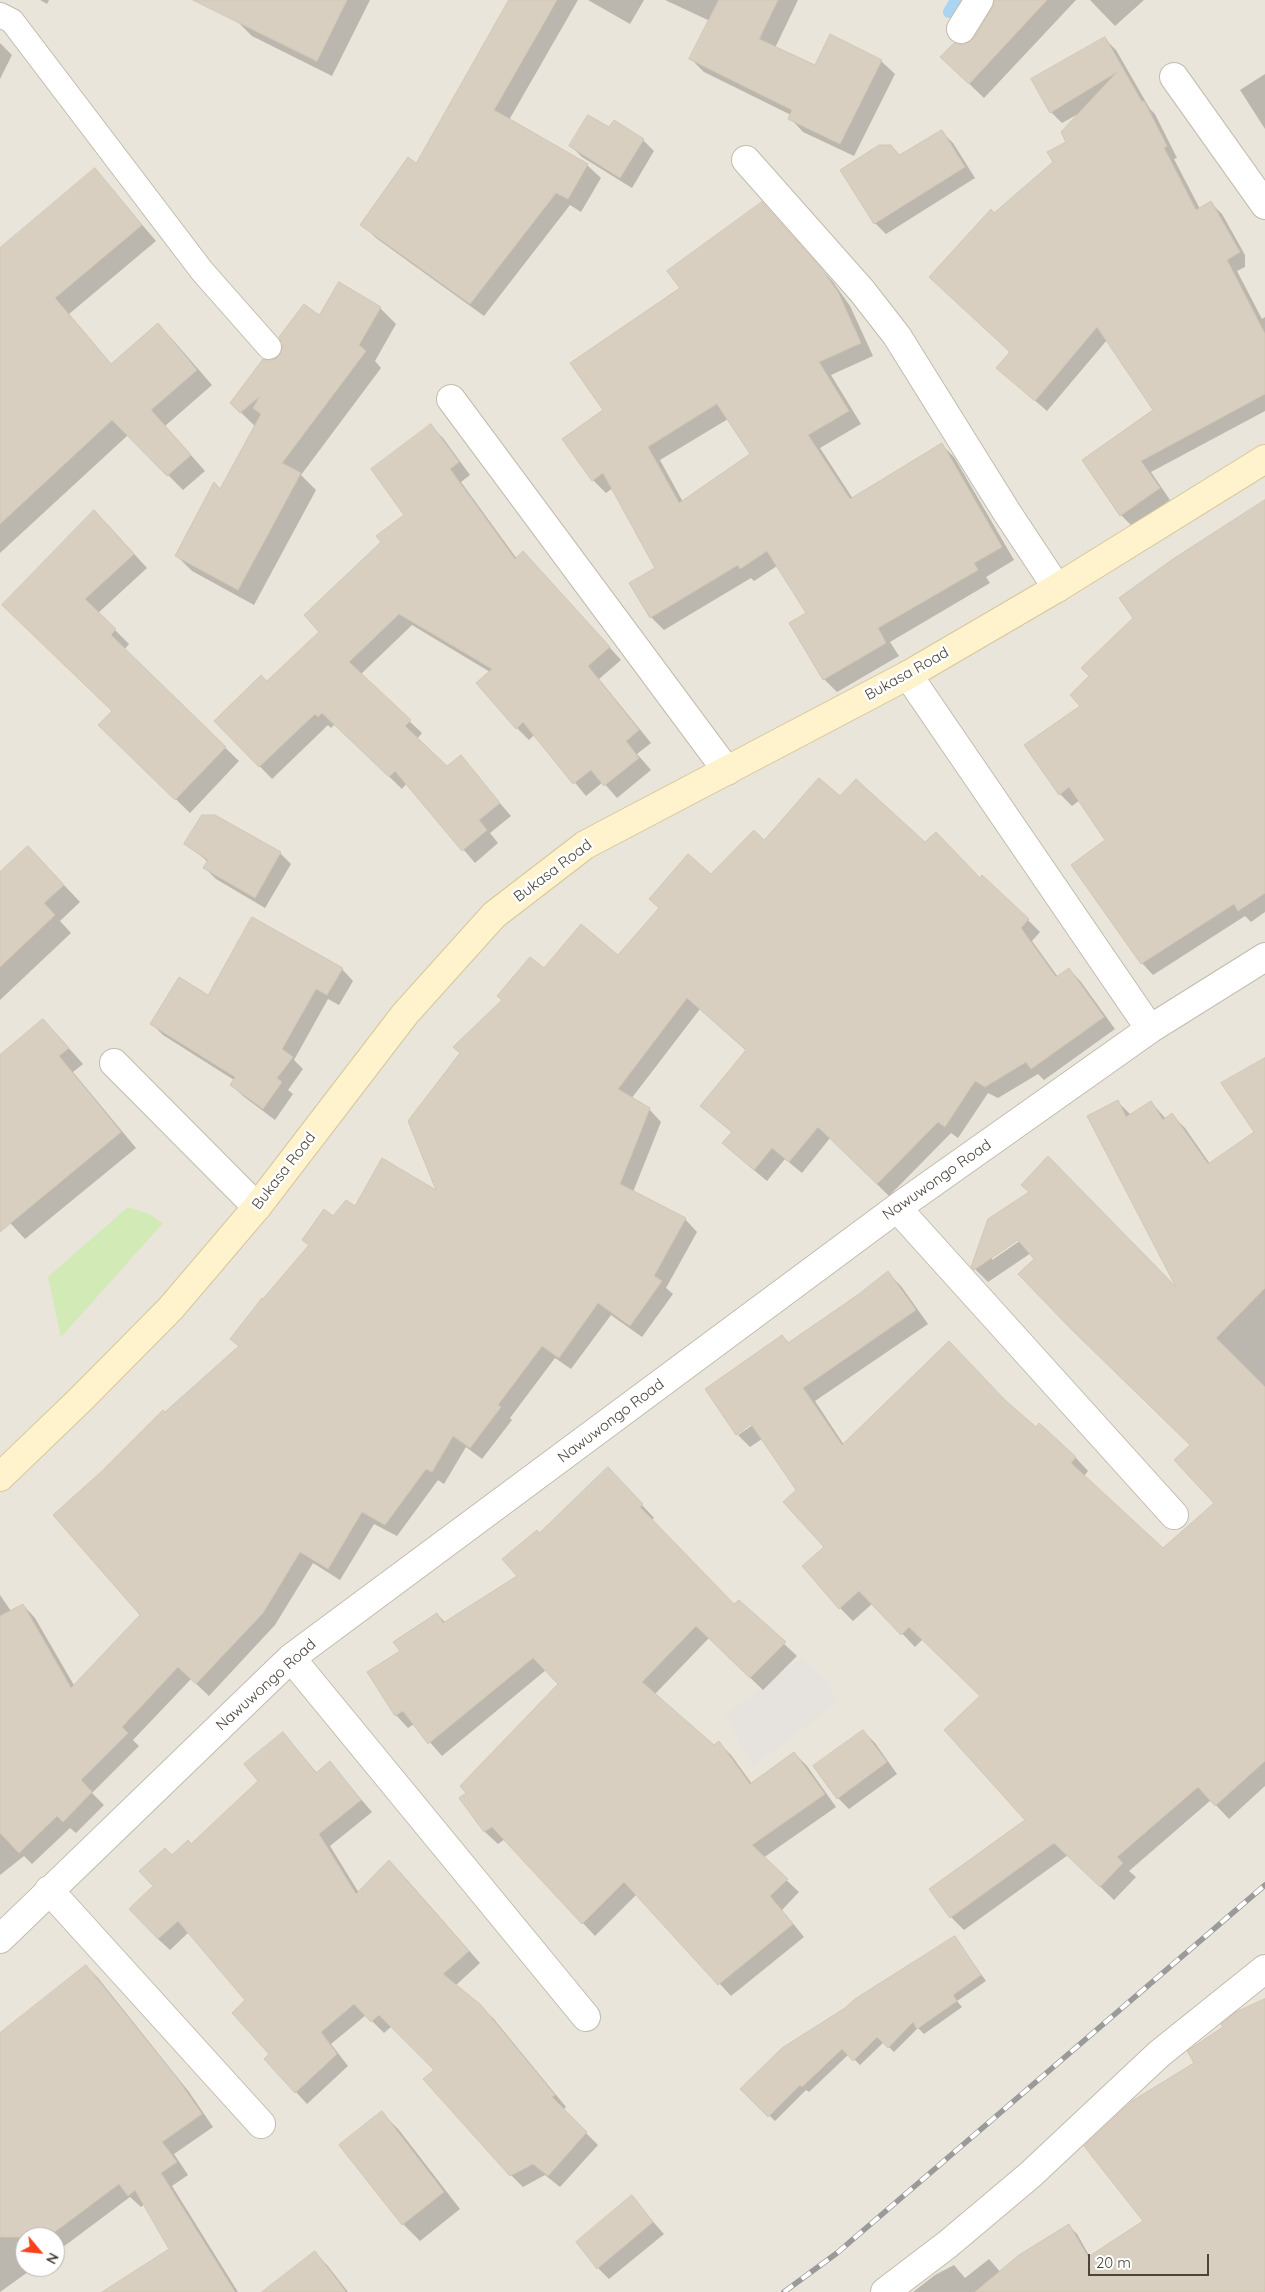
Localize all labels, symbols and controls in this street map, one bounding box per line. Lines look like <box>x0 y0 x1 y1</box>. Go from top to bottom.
street label: Bukasa Road <box>862 644 952 704</box>
street label: Bukasa Road <box>510 836 596 906</box>
street label: Bukasa Road <box>248 1129 320 1213</box>
street label: Nawuwongo Road <box>879 1136 995 1224</box>
street label: Nawuwongo Road <box>554 1375 668 1467</box>
street label: Nawuwongo Road <box>212 1635 320 1735</box>
north arrow <box>15 2227 65 2277</box>
scale bar <box>1090 2244 1211 2276</box>
text: N <box>42 2250 63 2267</box>
text: 20 m <box>1096 2253 1131 2272</box>

